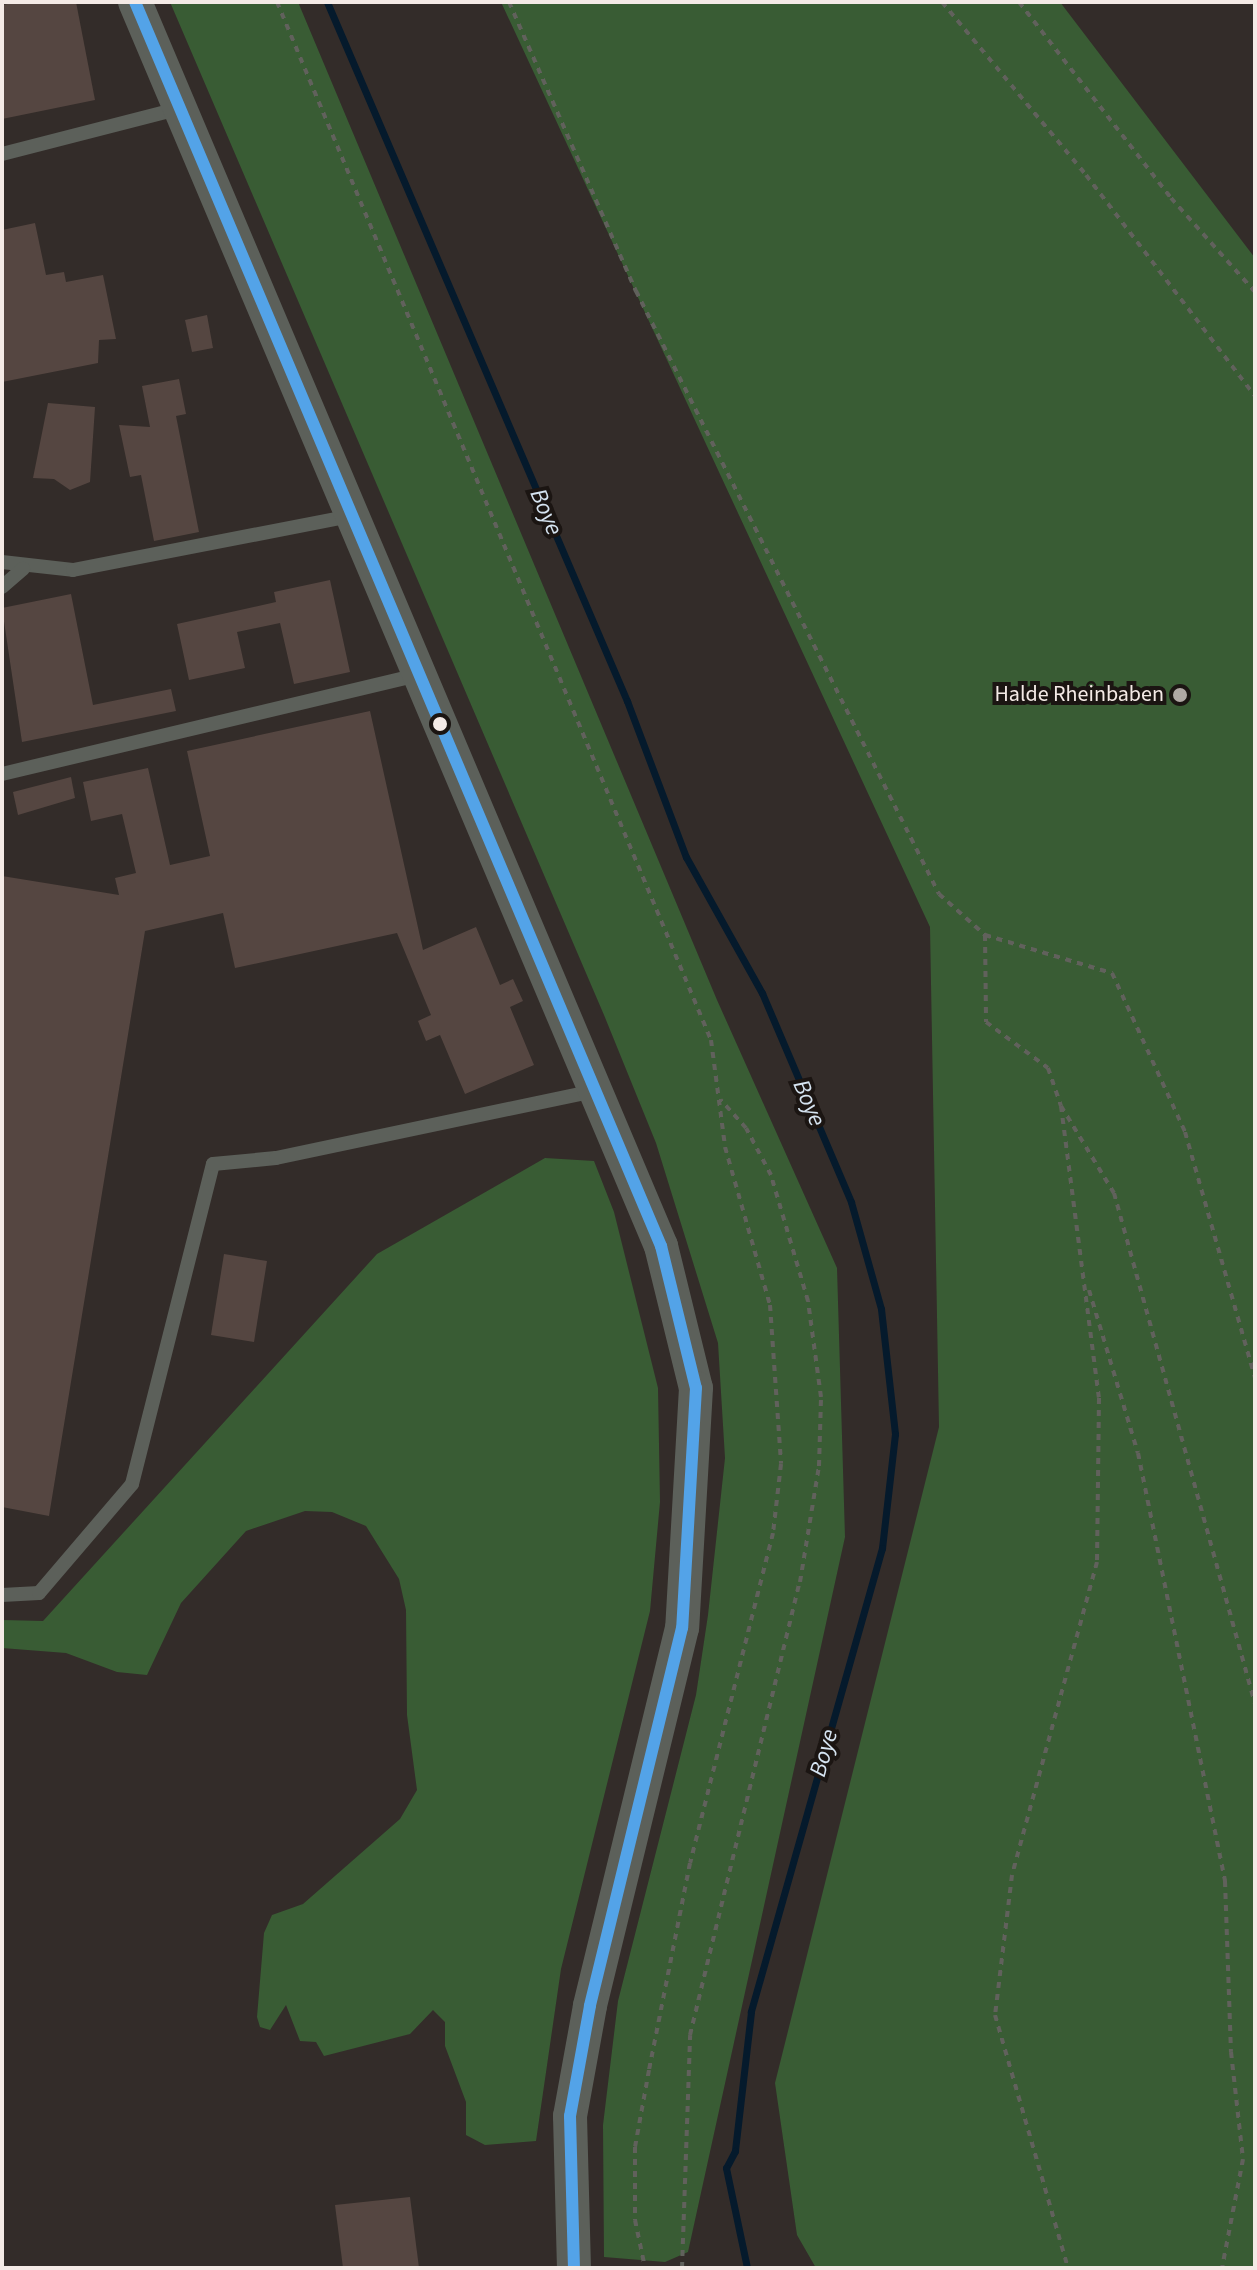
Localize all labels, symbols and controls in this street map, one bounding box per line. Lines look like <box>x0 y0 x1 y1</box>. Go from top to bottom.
water label: Boye <box>523 484 569 540</box>
place label: Halde Rheinbaben <box>995 682 1164 708</box>
marker: Halde Rheinbaben <box>1171 686 1189 704</box>
unlabelled marker <box>432 716 448 732</box>
water label: Boye <box>786 1075 832 1131</box>
water label: Boye <box>804 1726 844 1780</box>

